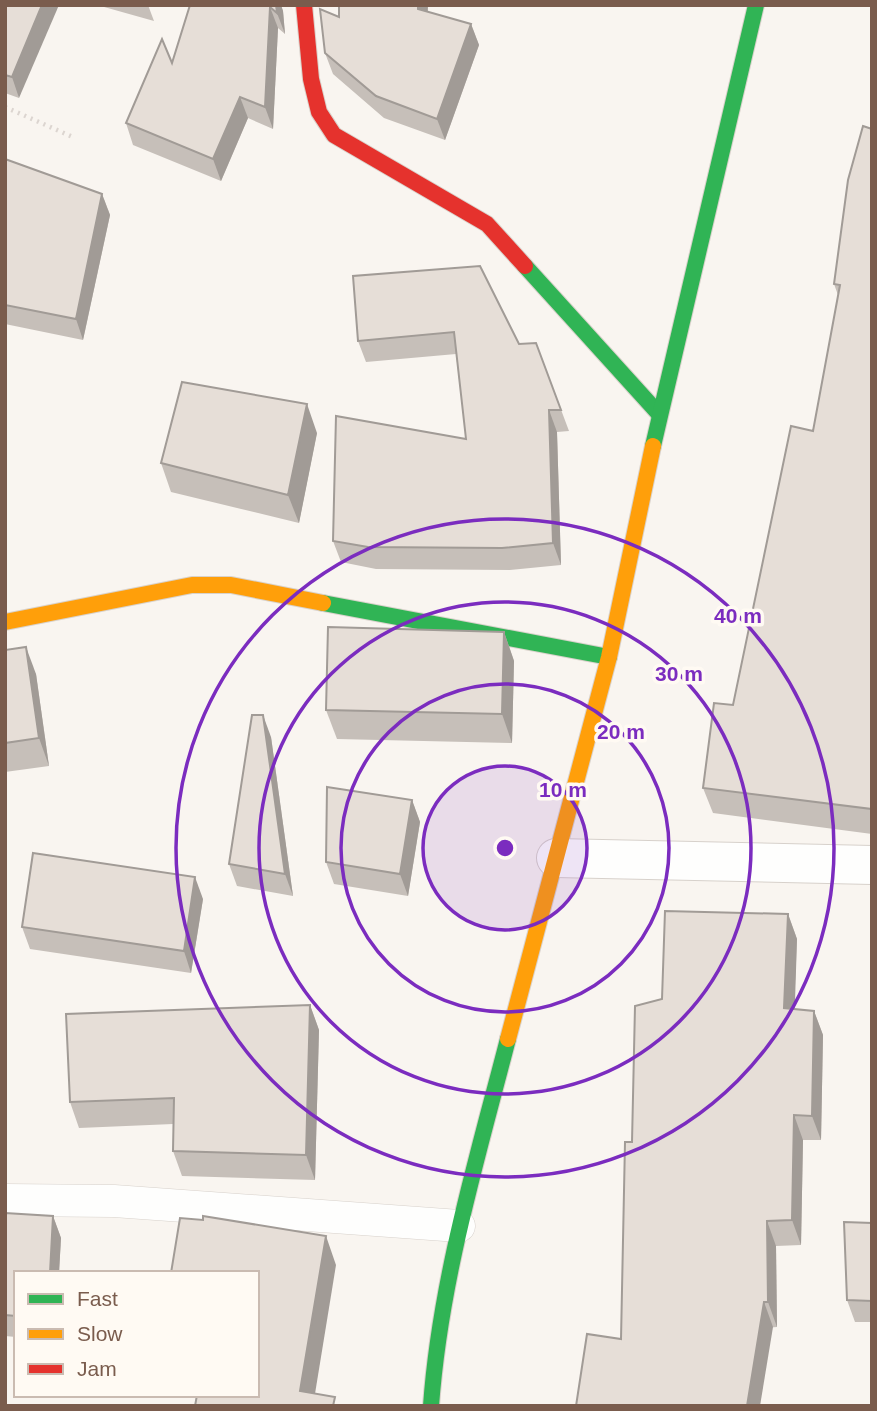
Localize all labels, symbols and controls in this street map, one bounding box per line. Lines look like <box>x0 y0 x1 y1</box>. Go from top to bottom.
text: 40 m <box>714 604 762 627</box>
text: 30 m <box>655 662 703 685</box>
text: 20 m <box>597 720 645 743</box>
text: 10 m <box>539 778 587 801</box>
centre of rings <box>493 836 517 860</box>
legend <box>14 1271 259 1397</box>
text: Fast <box>77 1287 118 1310</box>
text: Slow <box>77 1322 123 1345</box>
text: Jam <box>77 1357 117 1380</box>

